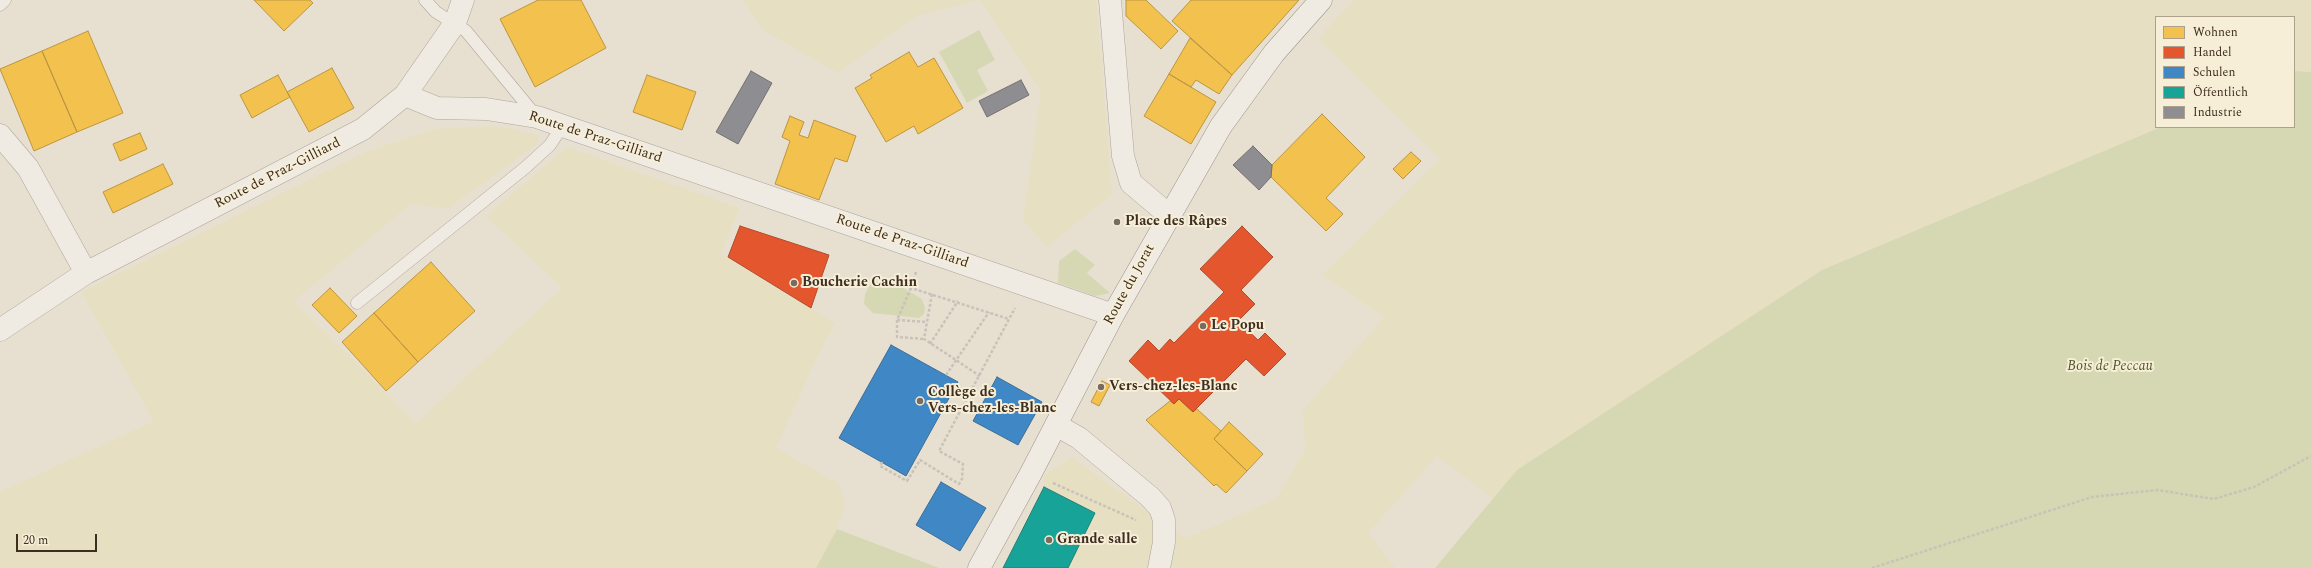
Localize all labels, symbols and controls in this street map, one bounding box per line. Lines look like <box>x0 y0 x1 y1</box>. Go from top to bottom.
legend <box>2155 16 2295 128</box>
text: Wohnen <box>2193 23 2238 42</box>
text: Handel <box>2193 43 2232 62</box>
text: Schulen <box>2193 63 2235 82</box>
text: Öffentlich <box>2193 83 2248 102</box>
text: Industrie <box>2193 103 2242 122</box>
street label: Route de Praz-Gilliard <box>526 109 664 167</box>
street label: Route de Praz-Gilliard <box>212 135 344 213</box>
street label: Route de Praz-Gilliard <box>833 211 971 273</box>
place label: Place des Râpes <box>1125 214 1227 230</box>
marker: Place des Râpes <box>1112 217 1122 227</box>
street label: Route du Jorat <box>1101 242 1159 328</box>
place label: Boucherie Cachin <box>802 275 917 291</box>
marker: Boucherie Cachin <box>789 278 799 288</box>
place label: Le Popu <box>1211 318 1264 334</box>
marker: Le Popu <box>1198 321 1208 331</box>
park label: Bois de Peccau <box>2067 359 2153 375</box>
place label: Vers-chez-les-Blanc <box>1109 379 1238 395</box>
marker: Vers-chez-les-Blanc <box>1096 382 1106 392</box>
place label: Collège de Vers-chez-les-Blanc <box>928 385 1057 418</box>
marker: Collège de Vers-chez-les-Blanc <box>915 396 925 406</box>
scale bar <box>18 526 99 552</box>
text: 20 m <box>23 531 48 550</box>
place label: Grande salle <box>1057 532 1137 548</box>
marker: Grande salle <box>1044 535 1054 545</box>

